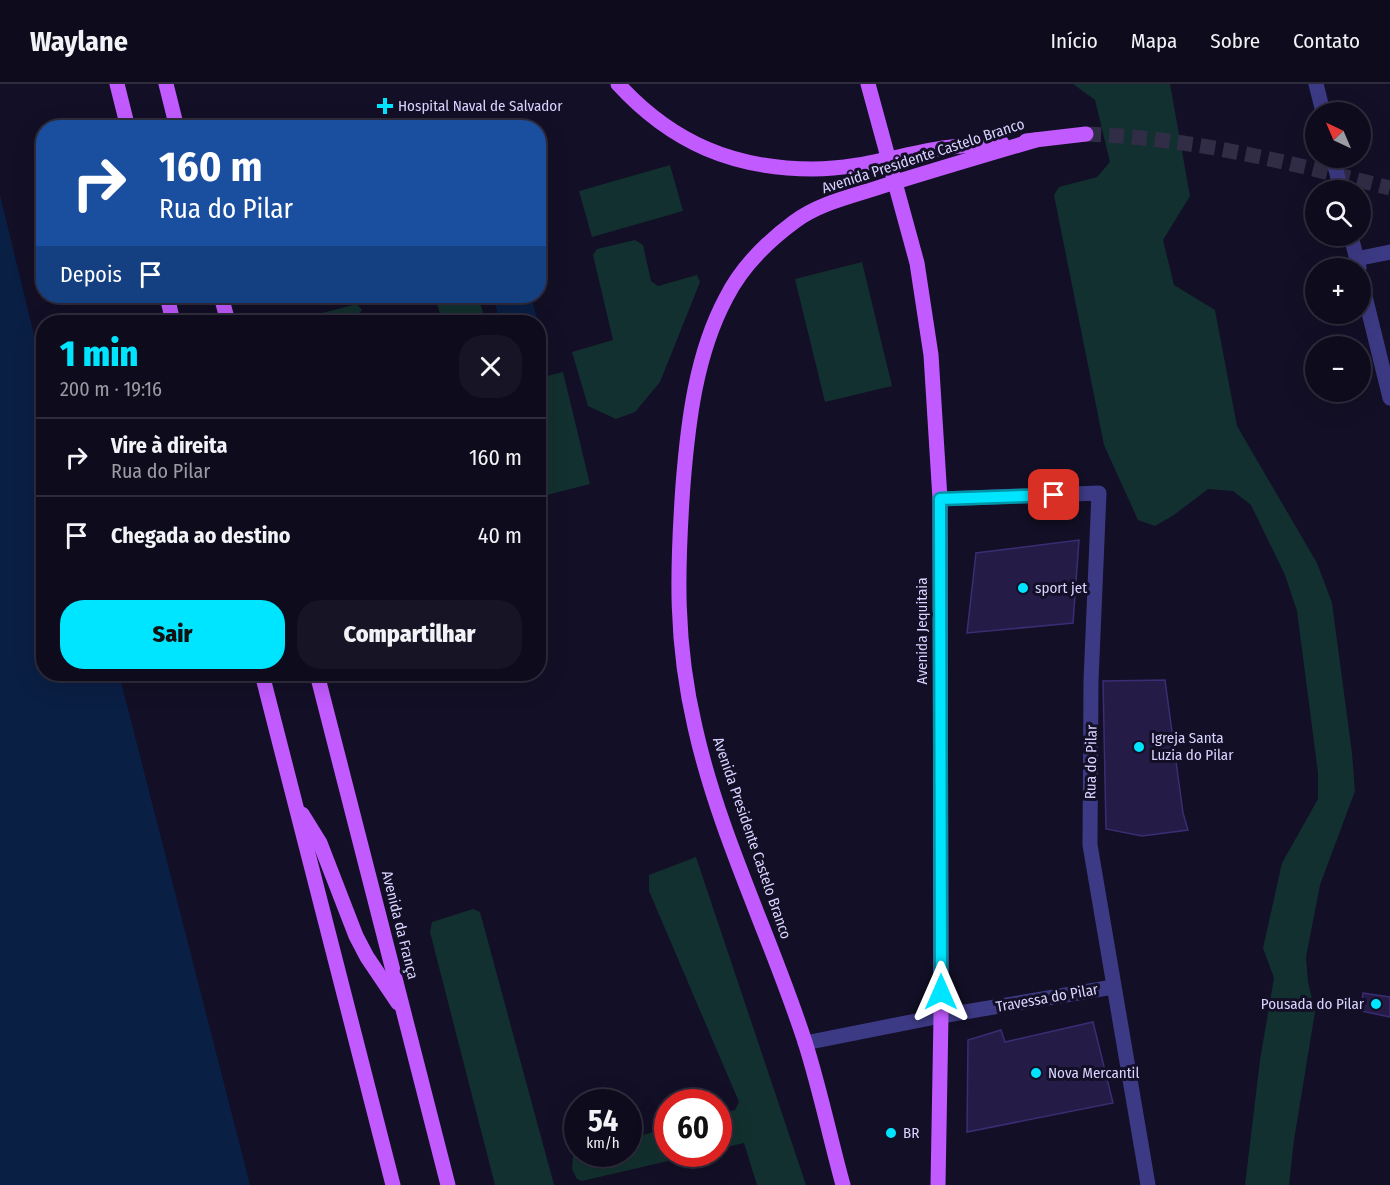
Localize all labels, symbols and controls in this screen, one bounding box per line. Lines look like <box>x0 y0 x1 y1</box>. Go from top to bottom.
text: Waylane <box>30 25 128 58</box>
text: Início <box>1051 28 1098 54</box>
text: Mapa <box>1131 28 1177 54</box>
text: Sobre <box>1210 28 1260 54</box>
text: Contato <box>1293 28 1360 54</box>
marker: Hospital Naval de Salvador <box>376 97 394 115</box>
place label: Hospital Naval de Salvador <box>398 97 563 115</box>
north arrow <box>1305 102 1371 168</box>
map controls <box>1305 102 1371 402</box>
street label: Avenida Presidente Castelo Branco <box>819 115 1027 197</box>
text: 160 m <box>159 142 262 192</box>
icon: right <box>60 144 138 222</box>
button: search <box>1305 180 1371 246</box>
text: Rua do Pilar <box>159 193 293 225</box>
icon: arrive <box>134 258 167 291</box>
button: + <box>1305 258 1371 324</box>
text: Depois <box>60 261 122 288</box>
text: 1 min <box>60 332 138 376</box>
button: close <box>459 335 522 398</box>
button: − <box>1305 336 1371 402</box>
text: 200 m · 19:16 <box>60 377 162 401</box>
text: Vire à direita <box>111 432 227 459</box>
icon: right <box>60 441 93 474</box>
text: 160 m <box>469 444 522 471</box>
text: Rua do Pilar <box>111 459 210 483</box>
pin <box>1028 469 1079 520</box>
icon: arrive <box>1037 478 1070 511</box>
icon: arrive <box>60 519 93 552</box>
text: Chegada ao destino <box>111 522 291 549</box>
text: 40 m <box>478 522 522 549</box>
street label: Avenida Jequitaia <box>913 578 931 684</box>
place label: sport jet <box>1035 579 1087 597</box>
marker: sport jet <box>1016 581 1030 595</box>
button: Sair <box>60 600 285 669</box>
button: Compartilhar <box>297 600 522 669</box>
street label: Rua do Pilar <box>1081 724 1101 799</box>
place label: Igreja Santa Luzia do Pilar <box>1151 729 1234 764</box>
street label: Avenida Presidente Castelo Branco <box>709 735 795 941</box>
marker: Igreja Santa Luzia do Pilar <box>1132 740 1146 754</box>
street label: Avenida da França <box>378 869 422 981</box>
position arrow <box>909 960 973 1024</box>
street label: Travessa do Pilar <box>995 980 1100 1016</box>
place label: Pousada do Pilar <box>1261 995 1365 1013</box>
marker: Pousada do Pilar <box>1369 997 1383 1011</box>
place label: Nova Mercantil <box>1048 1064 1139 1082</box>
marker: Nova Mercantil <box>1029 1066 1043 1080</box>
speed limit sign: 60 <box>654 1089 732 1167</box>
text: 54 <box>588 1103 618 1139</box>
place label: BR <box>903 1124 919 1142</box>
marker: BR <box>884 1126 898 1140</box>
text: km/h <box>586 1134 620 1152</box>

